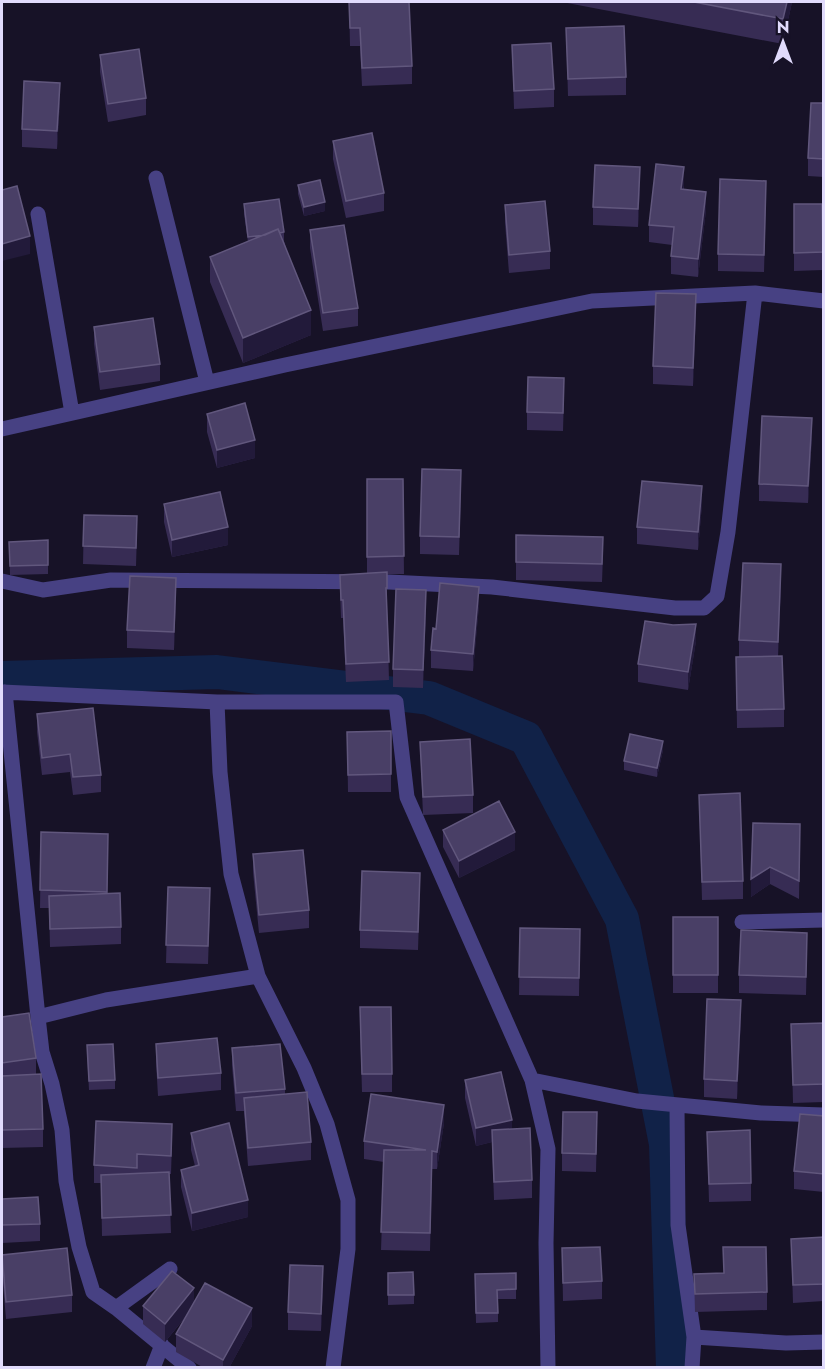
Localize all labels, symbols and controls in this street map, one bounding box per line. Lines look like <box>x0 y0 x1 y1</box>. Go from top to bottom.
north arrow <box>753 12 813 72</box>
text: N <box>777 16 789 39</box>

